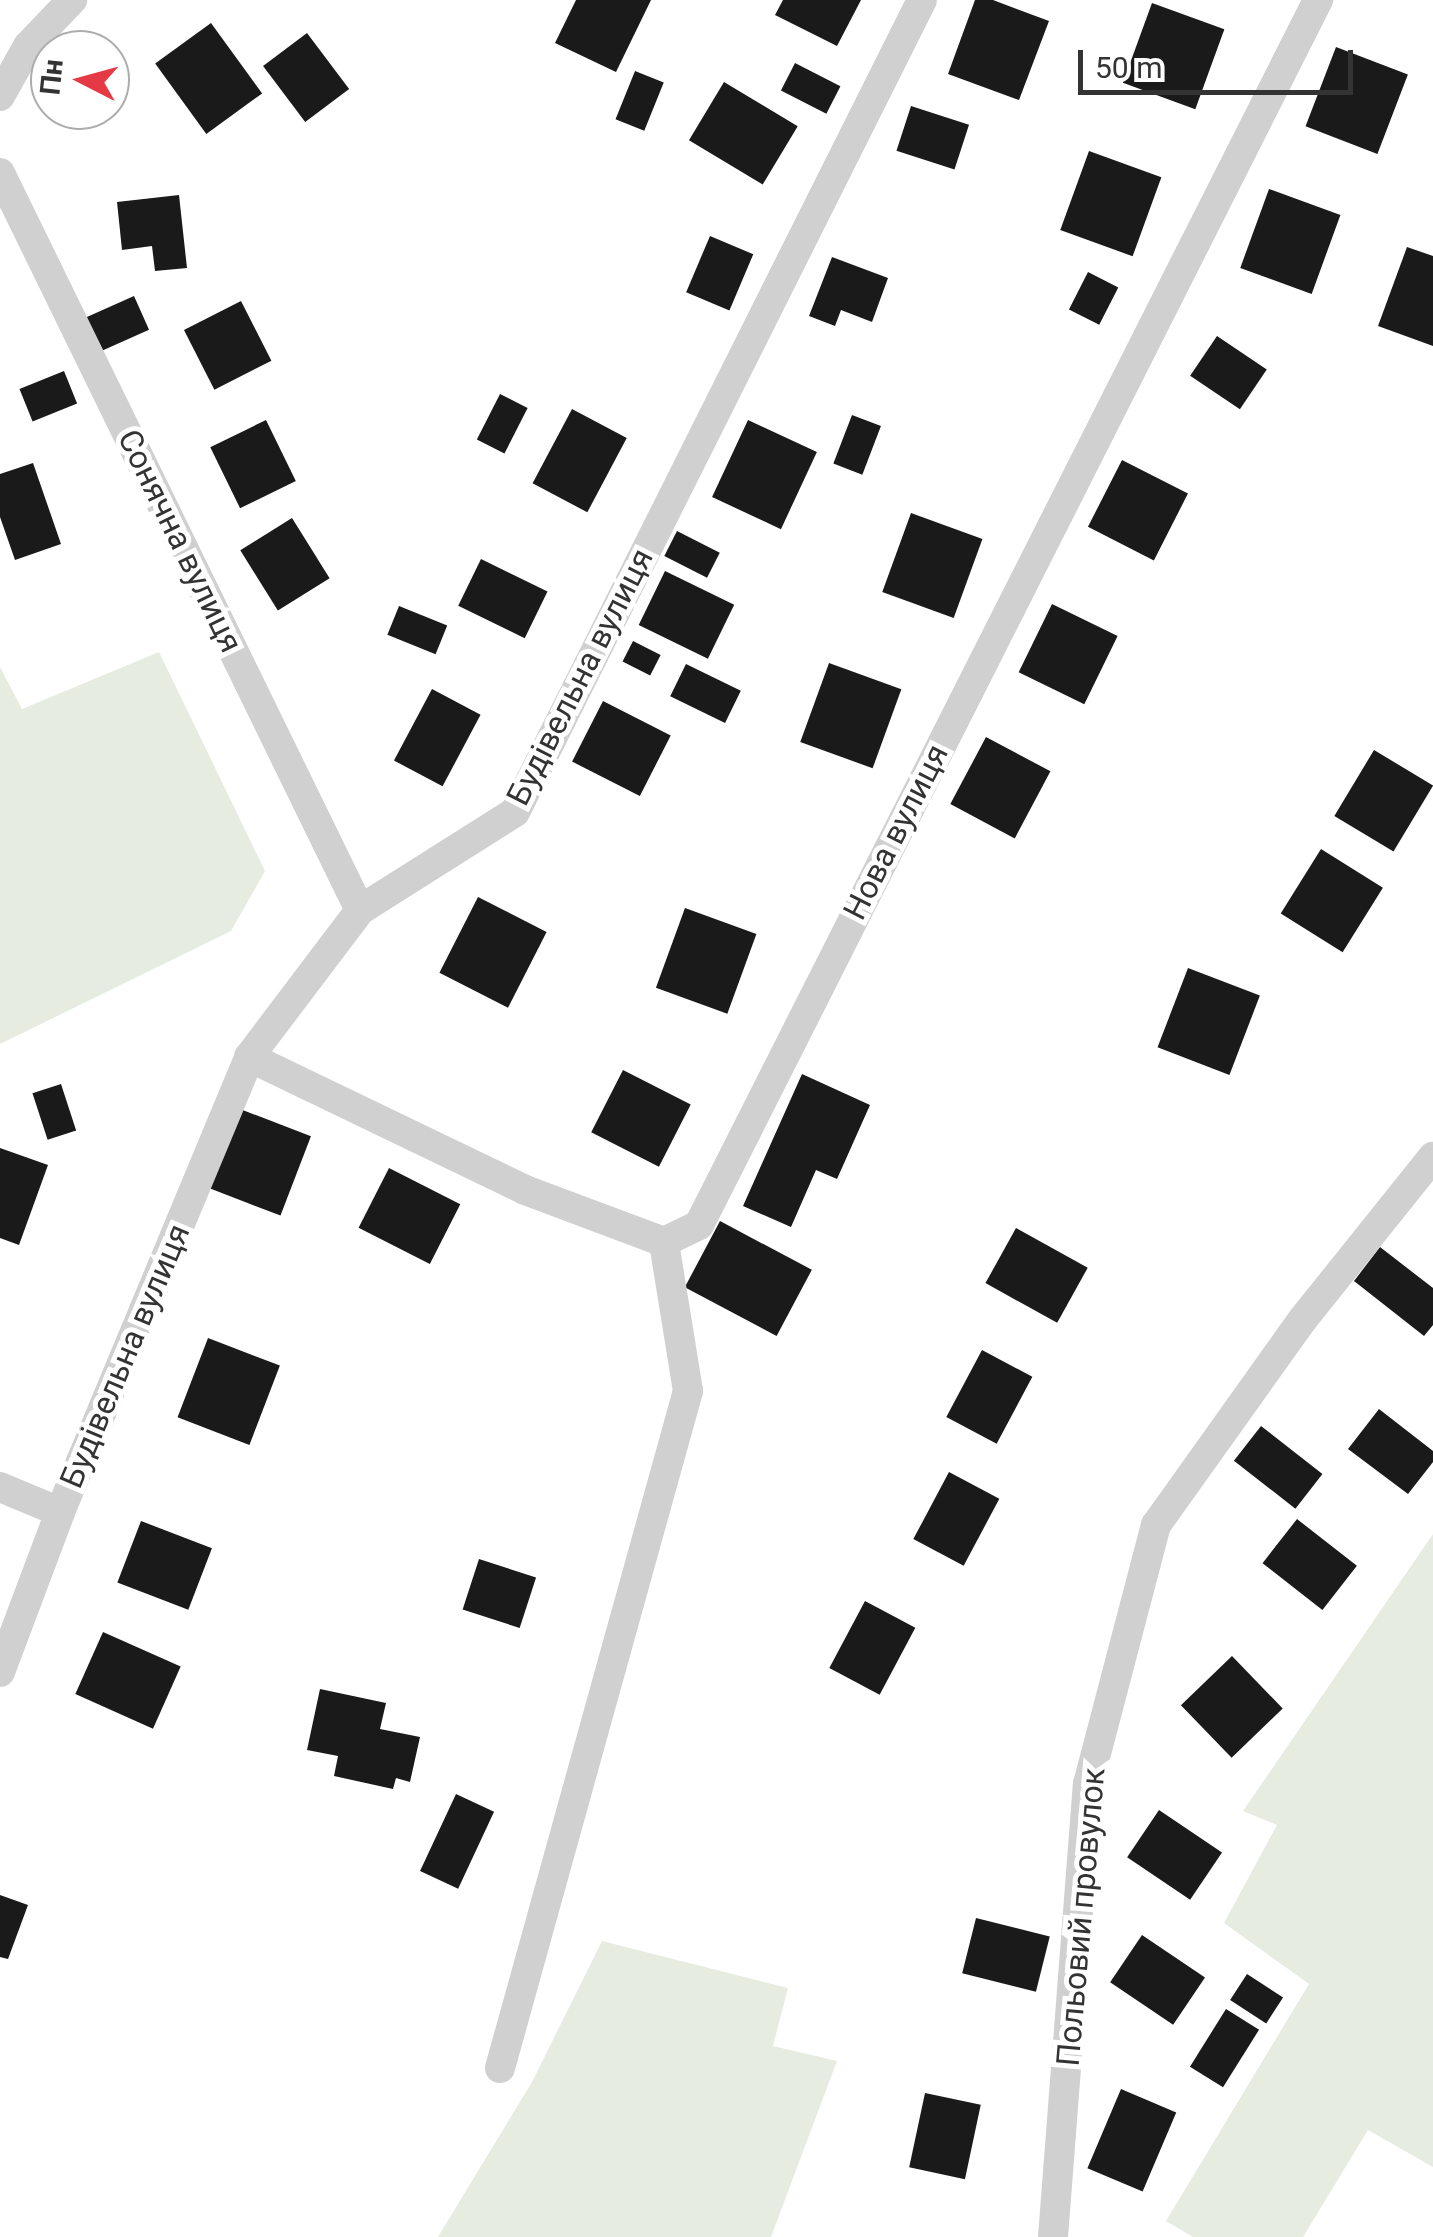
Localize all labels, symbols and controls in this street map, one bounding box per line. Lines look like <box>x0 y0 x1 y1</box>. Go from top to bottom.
north arrow <box>30 30 130 130</box>
scale bar <box>1083 30 1358 92</box>
text: 50 m <box>1095 50 1162 85</box>
text: Пн <box>33 58 70 96</box>
street label: Сонячна вулиця <box>110 424 250 658</box>
street label: Будівельна вулиця <box>499 542 661 812</box>
street label: Нова вулиця <box>836 738 956 926</box>
street label: Будівельна вулиця <box>52 1218 198 1494</box>
street label: Польовий провулок <box>1049 1766 1113 2068</box>

